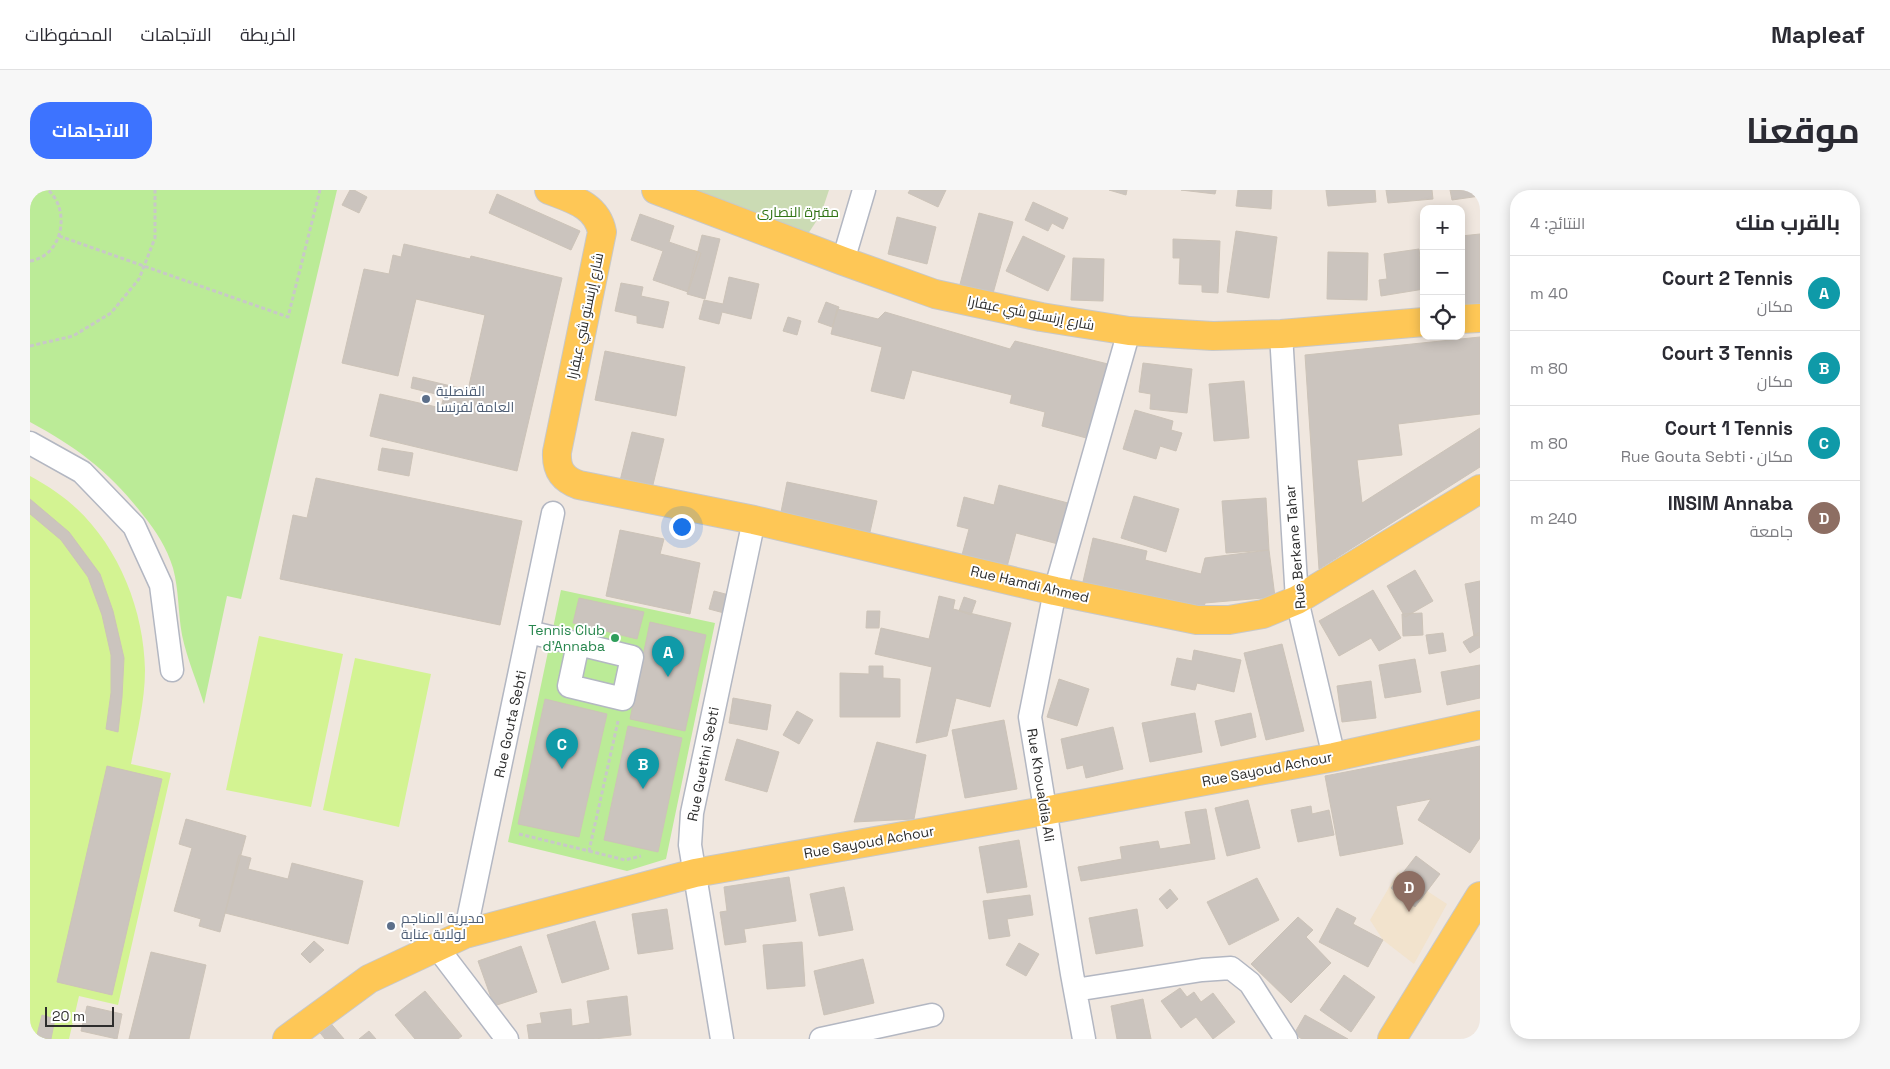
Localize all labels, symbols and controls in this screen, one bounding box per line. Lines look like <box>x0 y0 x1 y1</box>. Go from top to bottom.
text: Mapleaf <box>1771 19 1865 50</box>
text: المحفوظات <box>25 23 113 46</box>
text: الاتجاهات <box>141 23 212 46</box>
text: الخريطة <box>240 23 296 46</box>
button: الاتجاهات <box>30 102 152 159</box>
text: موقعنا <box>1746 109 1860 153</box>
park label: مقبرة النصارى <box>757 203 839 221</box>
map controls <box>1420 205 1465 340</box>
button: + <box>1420 205 1465 250</box>
text: بالقرب منك <box>1736 209 1840 236</box>
text: النتائج: 4 <box>1530 213 1585 234</box>
button: − <box>1420 250 1465 295</box>
street label: شارع إرنستو شي عيفارا <box>563 251 609 381</box>
text: Court 2 Tennis <box>1662 266 1793 291</box>
text: 40 m <box>1530 283 1568 304</box>
text: A <box>1819 283 1829 304</box>
street label: شارع إرنستو شي عيفارا <box>966 292 1096 336</box>
button: locate <box>1420 295 1465 340</box>
text: مكان <box>1757 296 1793 317</box>
text: Court 3 Tennis <box>1662 341 1793 366</box>
text: 80 m <box>1530 358 1568 379</box>
text: B <box>1819 358 1829 379</box>
text: مكان <box>1757 371 1793 392</box>
place label: القنصلية العامة لفرنسا <box>436 382 514 416</box>
marker: القنصلية العامة لفرنسا <box>420 393 432 405</box>
text: Court 1 Tennis <box>1665 416 1793 441</box>
text: 80 m <box>1530 433 1568 454</box>
text: C <box>1819 433 1829 454</box>
text: مكان · Rue Gouta Sebti <box>1621 446 1793 467</box>
street label: Rue Berkane Tahar <box>1281 484 1309 610</box>
text: INSIM Annaba <box>1668 491 1793 516</box>
text: 240 m <box>1530 508 1577 529</box>
text: D <box>1819 508 1829 529</box>
your location <box>669 514 695 540</box>
text: جامعة <box>1750 521 1793 542</box>
street label: Rue Hamdi Ahmed <box>969 562 1091 606</box>
place label: Tennis Club d'Annaba <box>528 621 605 655</box>
marker: Tennis Club d'Annaba <box>609 632 621 644</box>
pin: A <box>652 636 684 677</box>
street label: Rue Gouta Sebti <box>490 669 530 779</box>
street label: Rue Guetini Sebti <box>683 705 723 823</box>
street label: Rue Khoualdia Ali <box>1023 727 1059 843</box>
pin: C <box>546 728 578 769</box>
pin: B <box>627 748 659 789</box>
street label: Rue Sayoud Achour <box>1200 748 1334 790</box>
street label: Rue Sayoud Achour <box>802 822 936 862</box>
pin: D <box>1393 871 1425 912</box>
place label: مديرية المناجم لولاية عنابة <box>401 909 484 943</box>
marker: مديرية المناجم لولاية عنابة <box>385 920 397 932</box>
scale bar <box>45 1004 114 1027</box>
text: 20 m <box>52 1007 85 1025</box>

